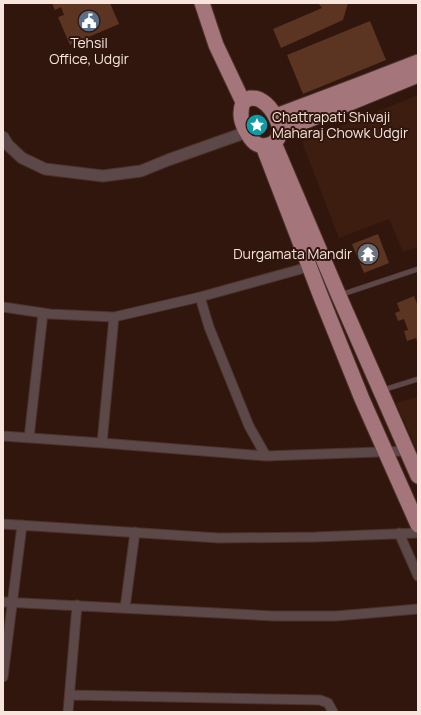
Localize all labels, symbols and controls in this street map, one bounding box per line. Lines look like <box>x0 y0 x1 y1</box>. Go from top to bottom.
public building icon: Tehsil Office, Udgir <box>76 8 102 34</box>
place label: Tehsil Office, Udgir <box>49 33 129 68</box>
place label: Chattrapati Shivaji Maharaj Chowk Udgir <box>272 107 408 142</box>
place icon: Chattrapati Shivaji Maharaj Chowk Udgir <box>244 112 270 138</box>
temple icon: Durgamata Mandir <box>355 241 381 267</box>
place label: Durgamata Mandir <box>233 244 352 263</box>

